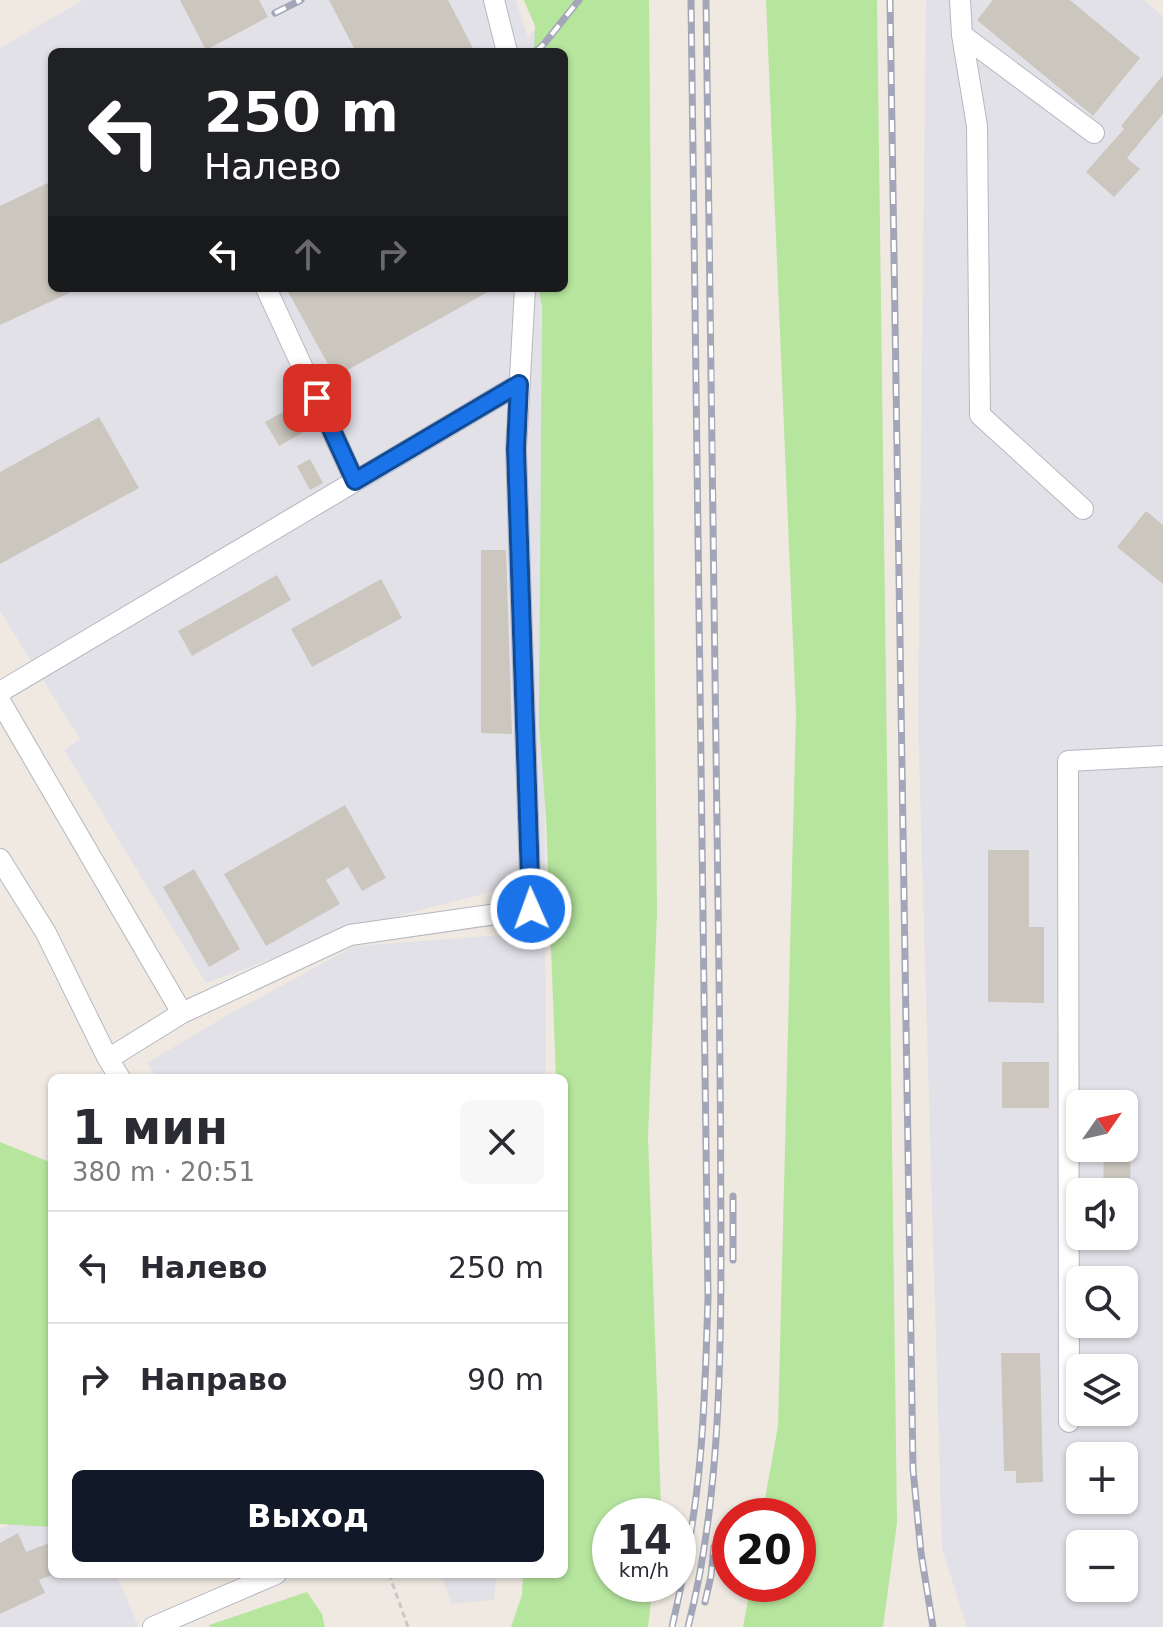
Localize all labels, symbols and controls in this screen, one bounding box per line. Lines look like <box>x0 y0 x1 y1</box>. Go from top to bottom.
text: 250 m <box>204 79 399 144</box>
icon: left <box>72 80 176 184</box>
text: Налево <box>204 146 342 187</box>
icon: left <box>202 232 246 276</box>
icon: ahead <box>286 232 330 276</box>
icon: right <box>370 232 414 276</box>
pin <box>283 364 351 432</box>
icon: arrive <box>295 376 339 420</box>
position arrow <box>489 867 573 951</box>
north arrow <box>1066 1090 1138 1162</box>
map controls <box>1066 1090 1138 1602</box>
text: 1 мин <box>72 1099 228 1155</box>
button: close <box>460 1100 544 1184</box>
text: 380 m · 20:51 <box>72 1157 255 1187</box>
button: sound <box>1066 1178 1138 1250</box>
icon: left <box>72 1245 116 1289</box>
text: Налево <box>140 1250 267 1285</box>
text: 250 m <box>448 1250 544 1285</box>
button: search <box>1066 1266 1138 1338</box>
button: layers <box>1066 1354 1138 1426</box>
icon: right <box>72 1357 116 1401</box>
text: Направо <box>140 1362 287 1397</box>
text: 90 m <box>467 1362 544 1397</box>
button: + <box>1066 1442 1138 1514</box>
button: Выход <box>72 1470 544 1562</box>
speed limit sign: 20 <box>712 1498 816 1602</box>
text: 14 <box>616 1517 672 1563</box>
button: − <box>1066 1530 1138 1602</box>
text: km/h <box>619 1558 669 1582</box>

